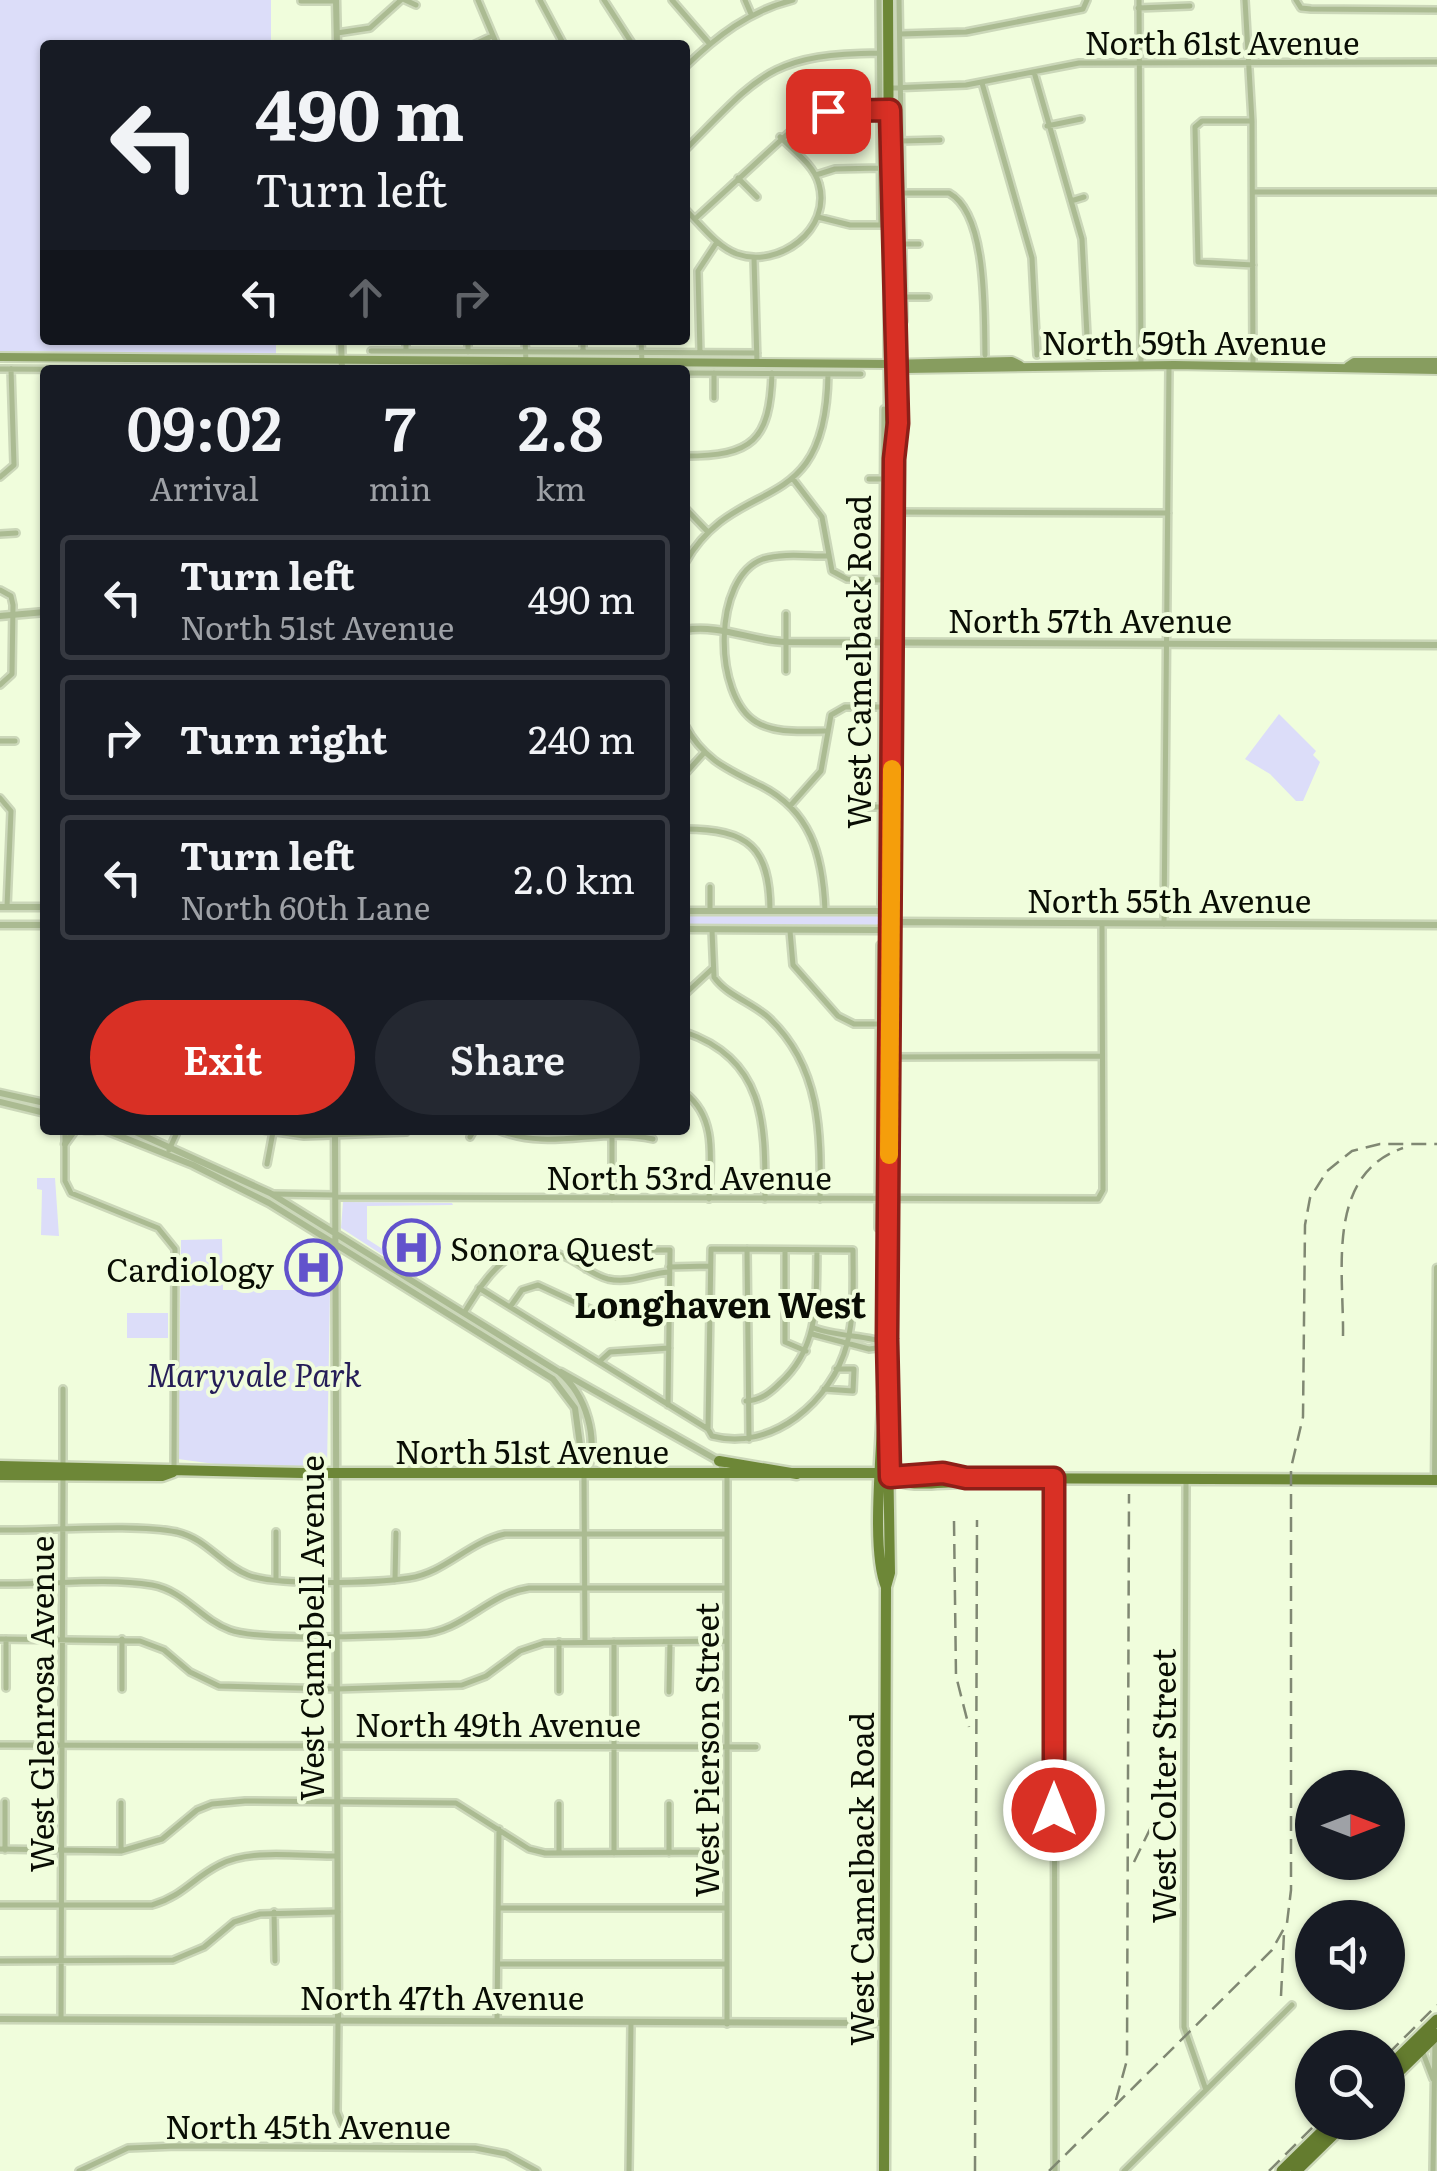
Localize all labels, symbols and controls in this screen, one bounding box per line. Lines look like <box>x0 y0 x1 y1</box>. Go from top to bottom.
street label: North 61st Avenue <box>1084 17 1360 65</box>
text: 490 m <box>255 59 464 163</box>
pin <box>786 69 871 154</box>
icon: left <box>90 80 220 210</box>
icon: arrive <box>801 84 856 139</box>
text: Turn left <box>255 154 447 221</box>
icon: left <box>233 270 288 325</box>
icon: ahead <box>338 270 393 325</box>
icon: right <box>443 270 498 325</box>
street label: North 59th Avenue <box>1041 317 1327 365</box>
text: 09:02 <box>126 380 282 469</box>
text: 7 <box>384 380 416 469</box>
text: 2.8 <box>518 380 604 469</box>
text: Arrival <box>150 463 259 511</box>
text: min <box>369 463 431 511</box>
text: km <box>536 463 586 511</box>
street label: West Camelback Road <box>833 495 881 829</box>
text: Turn left <box>180 545 355 602</box>
text: 490 m <box>528 569 635 626</box>
icon: left <box>95 570 150 625</box>
street label: North 57th Avenue <box>948 595 1232 643</box>
text: North 51st Avenue <box>180 602 454 650</box>
text: Turn right <box>180 709 387 766</box>
text: 240 m <box>528 709 635 766</box>
icon: right <box>95 710 150 765</box>
text: Turn left <box>180 825 355 882</box>
text: 2.0 km <box>514 849 635 906</box>
icon: left <box>95 850 150 905</box>
street label: North 55th Avenue <box>1027 875 1311 923</box>
text: North 60th Lane <box>180 882 430 930</box>
button: Exit <box>90 1000 355 1115</box>
button: Share <box>375 1000 640 1115</box>
street label: North 53rd Avenue <box>546 1152 832 1200</box>
hospital icon: Sonora Quest <box>381 1217 441 1277</box>
place label: Sonora Quest <box>450 1223 654 1271</box>
hospital icon: Cardiology <box>283 1238 343 1298</box>
place label: Cardiology <box>106 1244 275 1292</box>
district label: Longhaven West <box>574 1277 867 1329</box>
park label: Maryvale Park <box>146 1349 362 1397</box>
street label: North 51st Avenue <box>395 1426 669 1474</box>
street label: West Campbell Avenue <box>286 1455 334 1801</box>
street label: West Glenrosa Avenue <box>16 1536 64 1872</box>
street label: West Pierson Street <box>681 1602 729 1898</box>
street label: West Colter Street <box>1138 1649 1186 1923</box>
street label: North 49th Avenue <box>355 1699 641 1747</box>
street label: West Camelback Road <box>836 1712 884 2046</box>
position arrow <box>1002 1758 1106 1862</box>
north arrow <box>1295 1770 1405 1880</box>
map controls <box>1295 1770 1405 2140</box>
button: sound <box>1295 1900 1405 2010</box>
street label: North 47th Avenue <box>300 1972 584 2020</box>
button: search <box>1295 2030 1405 2140</box>
street label: North 45th Avenue <box>165 2101 451 2149</box>

